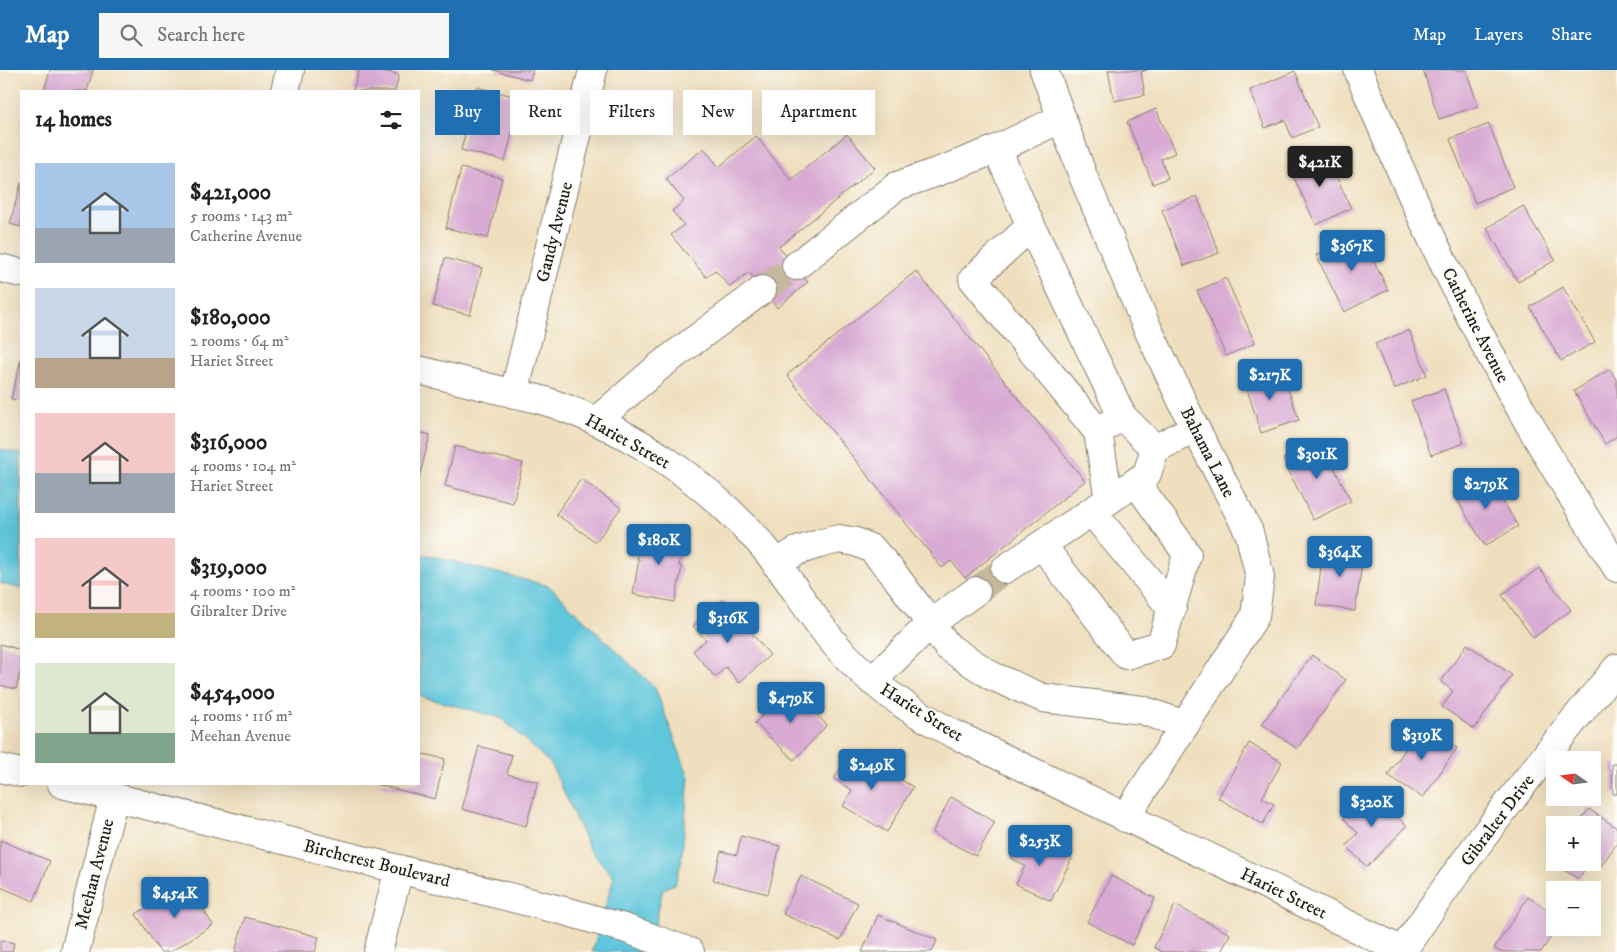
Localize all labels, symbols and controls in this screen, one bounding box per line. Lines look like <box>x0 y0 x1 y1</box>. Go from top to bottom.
search box <box>99 13 449 58</box>
text: Map <box>25 20 69 50</box>
icon: search <box>117 21 145 49</box>
text: Search here <box>157 24 245 47</box>
text: Map <box>1413 24 1446 46</box>
text: Layers <box>1474 24 1523 46</box>
text: Share <box>1551 24 1592 46</box>
chip: Buy <box>435 90 500 135</box>
chip: Rent <box>510 90 580 135</box>
chip: Filters <box>590 90 673 135</box>
chip: New <box>683 90 752 135</box>
chip: Apartment <box>762 90 875 135</box>
icon: filters <box>377 106 405 134</box>
text: 14 homes <box>35 107 112 133</box>
pin: $421K <box>1285 146 1355 188</box>
text: $421K <box>1299 152 1341 172</box>
text: $421,000 <box>190 180 271 206</box>
street label: Gandy Avenue <box>532 180 578 285</box>
icon: home <box>75 183 135 243</box>
text: 5 rooms · 143 m² <box>190 206 292 226</box>
text: Catherine Avenue <box>190 226 302 246</box>
pin: $367K <box>1317 230 1387 272</box>
text: $367K <box>1331 236 1373 256</box>
street label: Catherine Avenue <box>1437 264 1514 387</box>
text: $180,000 <box>190 305 271 331</box>
icon: home <box>75 308 135 368</box>
text: 2 rooms · 64 m² <box>190 331 289 351</box>
text: Hariet Street <box>190 351 273 371</box>
pin: $217K <box>1235 358 1305 401</box>
text: $217K <box>1249 365 1291 385</box>
street label: Bahama Lane <box>1175 404 1239 501</box>
street label: Hariet Street <box>581 410 674 474</box>
text: $316,000 <box>190 430 267 456</box>
icon: home <box>75 433 135 493</box>
pin: $301K <box>1282 438 1352 480</box>
text: $301K <box>1297 444 1337 464</box>
text: 4 rooms · 104 m² <box>190 456 296 476</box>
pin: $279K <box>1451 468 1521 510</box>
text: $279K <box>1464 474 1508 494</box>
text: Hariet Street <box>190 476 273 496</box>
pin: $180K <box>624 524 694 566</box>
text: $180K <box>638 530 680 550</box>
pin: $364K <box>1305 536 1375 578</box>
text: $364K <box>1318 542 1362 562</box>
text: $319,000 <box>190 555 267 581</box>
icon: home <box>75 558 135 618</box>
text: 4 rooms · 100 m² <box>190 581 295 601</box>
text: Gibralter Drive <box>190 601 287 621</box>
pin: $316K <box>693 602 763 644</box>
text: $316K <box>708 608 748 628</box>
street label: Hariet Street <box>876 679 967 747</box>
text: $454,000 <box>190 680 275 706</box>
pin: $479K <box>756 682 826 724</box>
icon: home <box>75 683 135 743</box>
text: $479K <box>768 688 814 708</box>
text: 4 rooms · 116 m² <box>190 706 292 726</box>
pin: $319K <box>1387 718 1457 761</box>
text: $319K <box>1402 725 1442 745</box>
text: Meehan Avenue <box>190 726 291 746</box>
pin: $249K <box>837 748 907 791</box>
north arrow <box>1546 751 1601 806</box>
map controls <box>1546 751 1601 936</box>
text: $249K <box>849 755 895 775</box>
street label: Gibralter Drive <box>1456 770 1539 871</box>
pin: $320K <box>1337 786 1407 828</box>
text: $320K <box>1351 792 1393 812</box>
button: + <box>1546 816 1601 871</box>
street label: Meehan Avenue <box>71 817 119 932</box>
pin: $253K <box>1005 824 1075 867</box>
text: $253K <box>1019 831 1061 851</box>
street label: Birchcrest Boulevard <box>301 835 452 893</box>
street label: Hariet Street <box>1237 863 1331 924</box>
pin: $454K <box>140 876 210 919</box>
button: − <box>1546 881 1601 936</box>
text: $454K <box>152 883 198 903</box>

